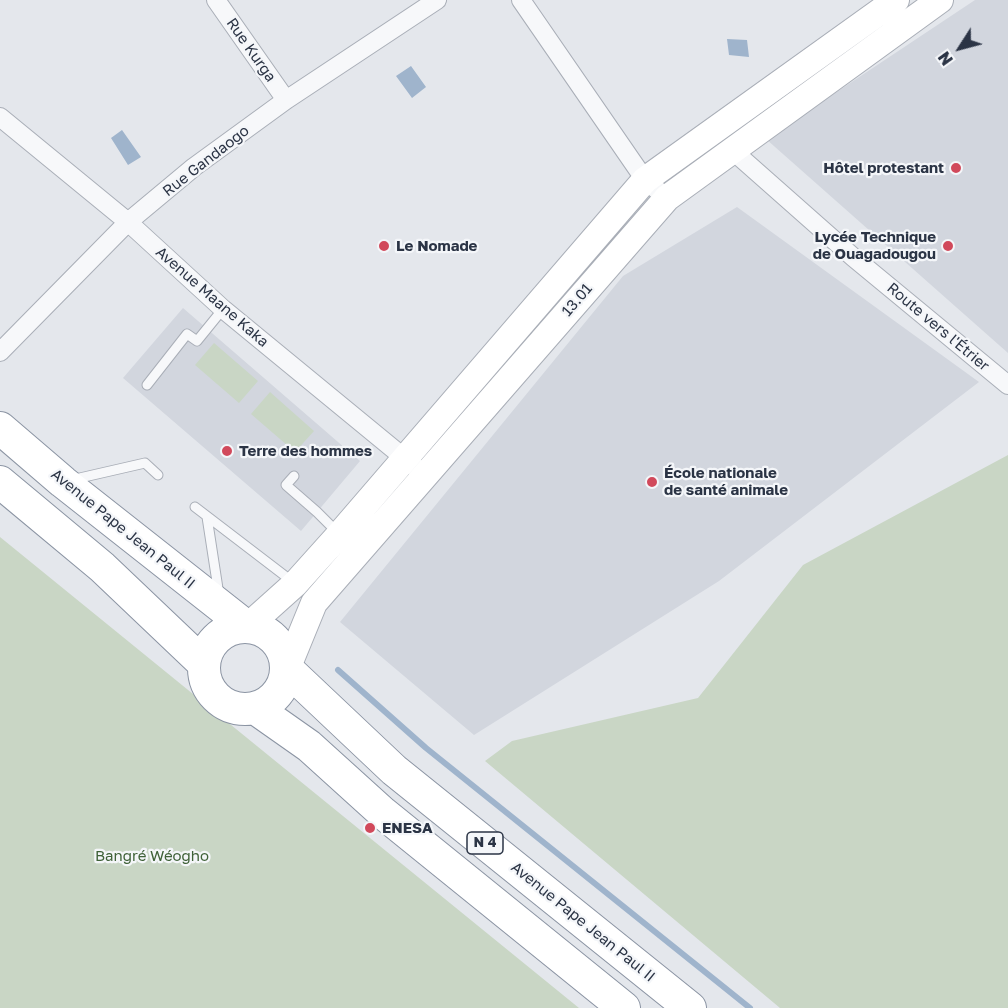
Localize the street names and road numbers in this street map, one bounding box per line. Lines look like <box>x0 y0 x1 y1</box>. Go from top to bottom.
street label: Rue Kurga <box>222 15 280 85</box>
street label: Rue Gandaogo <box>159 122 253 200</box>
street label: Avenue Maane Kaka <box>152 243 272 351</box>
street label: Route vers l'Étrier <box>883 279 993 375</box>
street label: 13.01 <box>558 280 596 320</box>
street label: Avenue Pape Jean Paul II <box>47 465 199 593</box>
road number: N 4 <box>467 832 503 854</box>
street label: Avenue Pape Jean Paul II <box>507 858 659 986</box>

